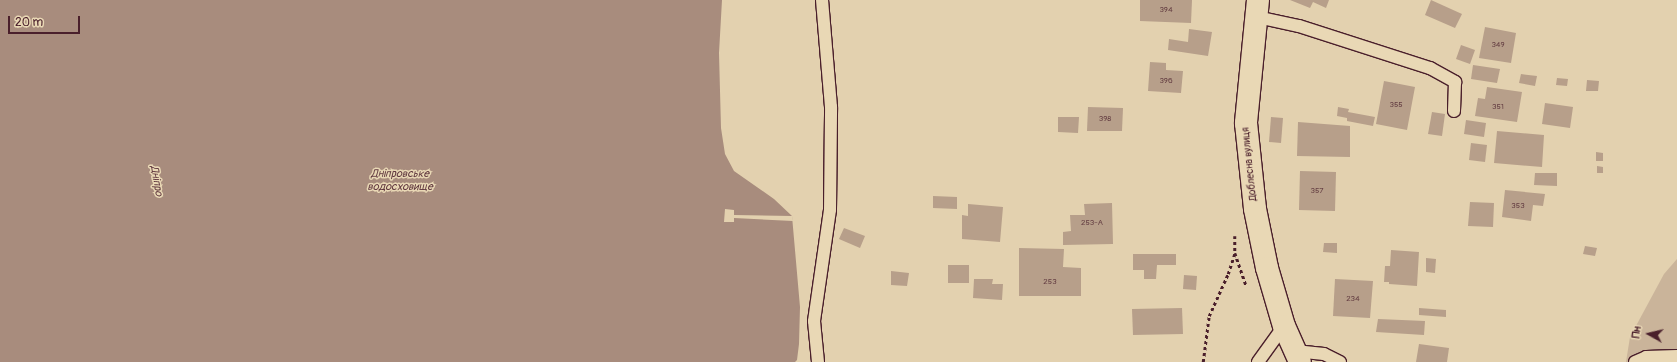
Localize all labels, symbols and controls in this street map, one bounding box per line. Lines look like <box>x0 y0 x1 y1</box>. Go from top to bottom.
house number: 394 <box>1159 5 1173 15</box>
scale bar <box>10 8 82 34</box>
text: 20 m <box>15 15 43 30</box>
house number: 349 <box>1491 40 1505 50</box>
house number: 396 <box>1159 76 1173 86</box>
house number: 355 <box>1389 100 1403 110</box>
house number: 351 <box>1492 102 1504 112</box>
house number: 398 <box>1099 114 1111 124</box>
street label: Доблесна вулиця <box>1240 127 1260 201</box>
water label: Дніпро <box>147 165 165 197</box>
water label: Дніпровське водосховище <box>367 168 433 194</box>
house number: 357 <box>1310 186 1324 196</box>
house number: 353 <box>1511 201 1525 211</box>
house number: 253-А <box>1081 218 1103 228</box>
house number: 253 <box>1043 277 1057 287</box>
house number: 234 <box>1346 294 1360 304</box>
north arrow <box>1629 314 1669 354</box>
text: Пн <box>1629 325 1644 339</box>

